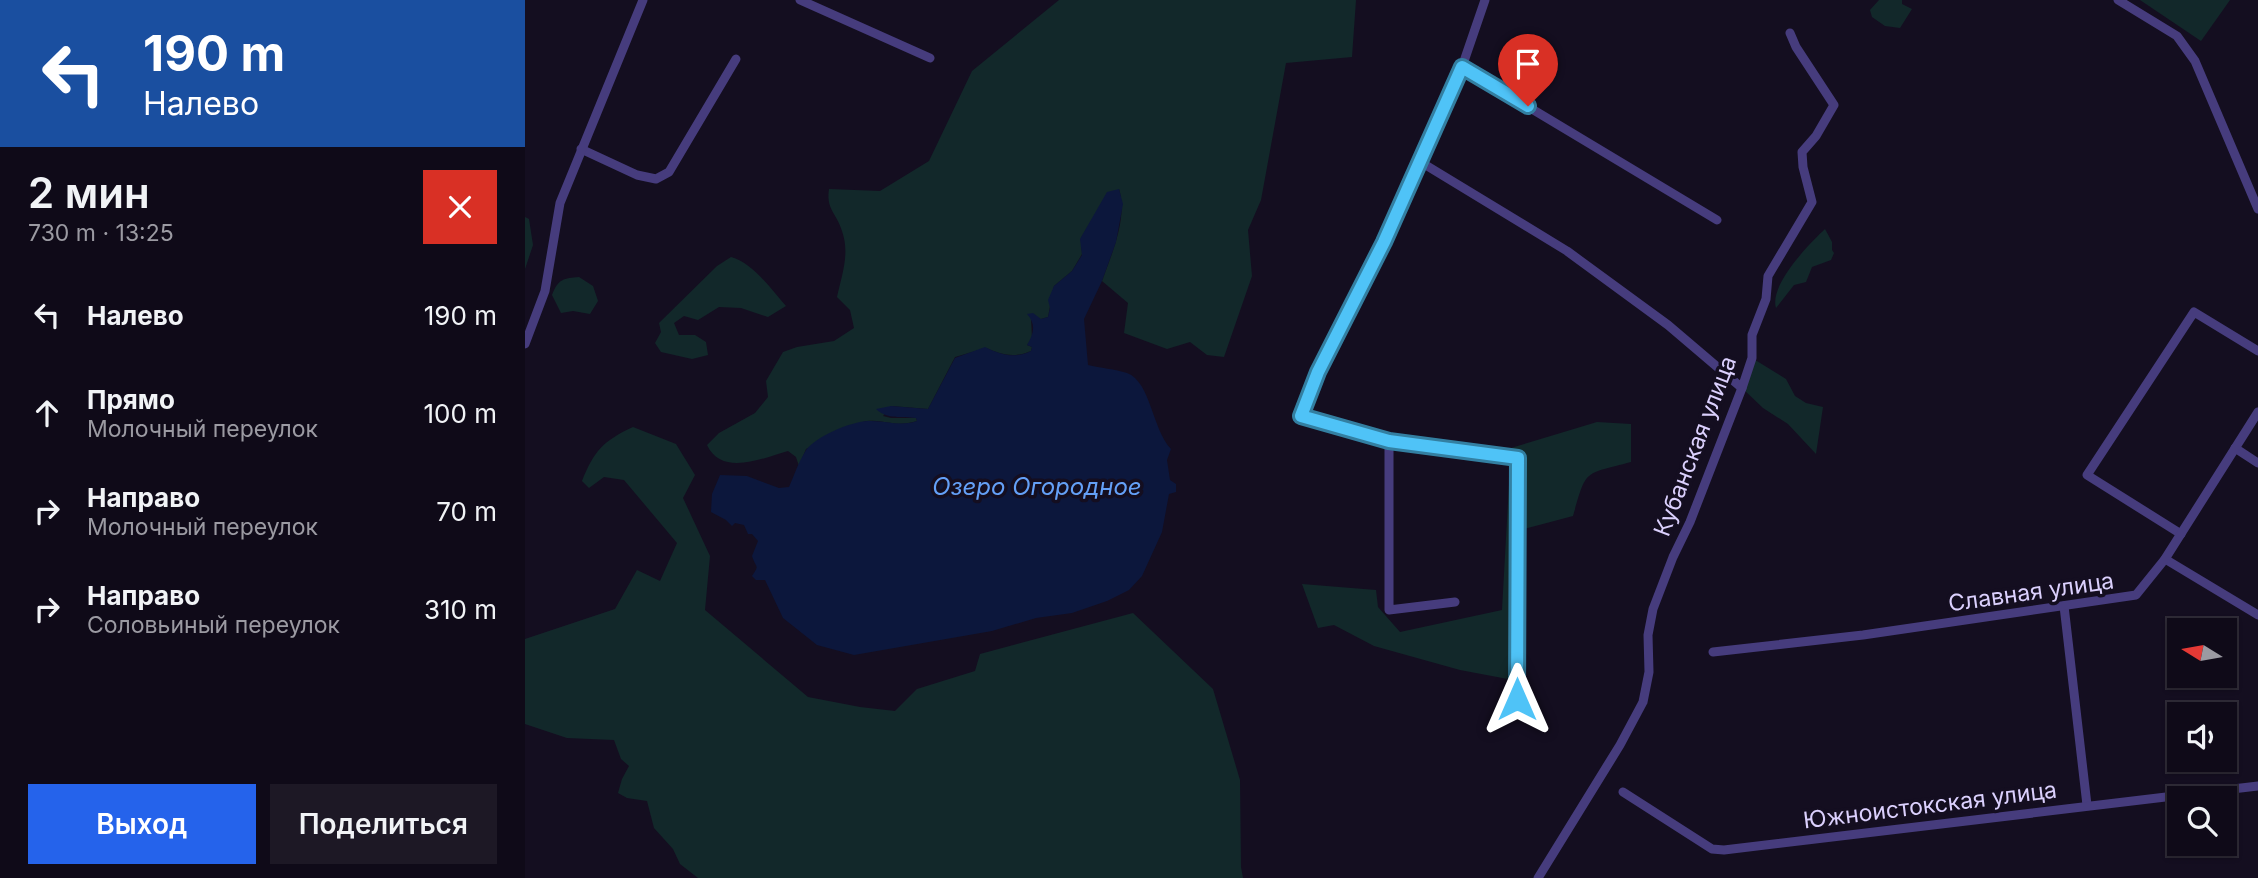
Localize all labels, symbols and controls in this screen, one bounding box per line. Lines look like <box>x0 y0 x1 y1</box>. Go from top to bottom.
text: 190 m <box>143 24 285 83</box>
icon: left <box>28 28 119 119</box>
pin <box>1498 34 1558 106</box>
icon: arrive <box>1509 45 1547 83</box>
text: Налево <box>143 84 259 123</box>
text: 2 мин <box>28 167 150 218</box>
button: close <box>423 170 497 244</box>
text: 730 m · 13:25 <box>28 219 174 247</box>
icon: left <box>28 296 66 334</box>
text: Налево <box>87 300 184 331</box>
text: 190 m <box>424 300 497 331</box>
street label: Кубанская улица <box>1648 352 1742 540</box>
text: Прямо <box>87 384 175 415</box>
icon: ahead <box>28 394 66 432</box>
text: 100 m <box>424 398 497 429</box>
text: Молочный переулок <box>87 415 318 443</box>
water label: Озеро Огородное <box>932 472 1142 501</box>
text: Направо <box>87 482 200 513</box>
icon: right <box>28 492 66 530</box>
text: 70 m <box>436 496 497 527</box>
text: Молочный переулок <box>87 513 318 541</box>
street label: Славная улица <box>1946 567 2116 617</box>
text: Направо <box>87 580 200 611</box>
icon: right <box>28 590 66 628</box>
text: 310 m <box>424 594 497 625</box>
text: Соловьиный переулок <box>87 611 340 639</box>
north arrow <box>2167 618 2237 688</box>
map controls <box>2167 618 2237 856</box>
position arrow <box>1480 662 1554 736</box>
button: sound <box>2167 702 2237 772</box>
street label: Южноистокская улица <box>1802 776 2058 834</box>
button: Выход <box>28 784 256 864</box>
button: Поделиться <box>270 784 497 864</box>
button: search <box>2167 786 2237 856</box>

